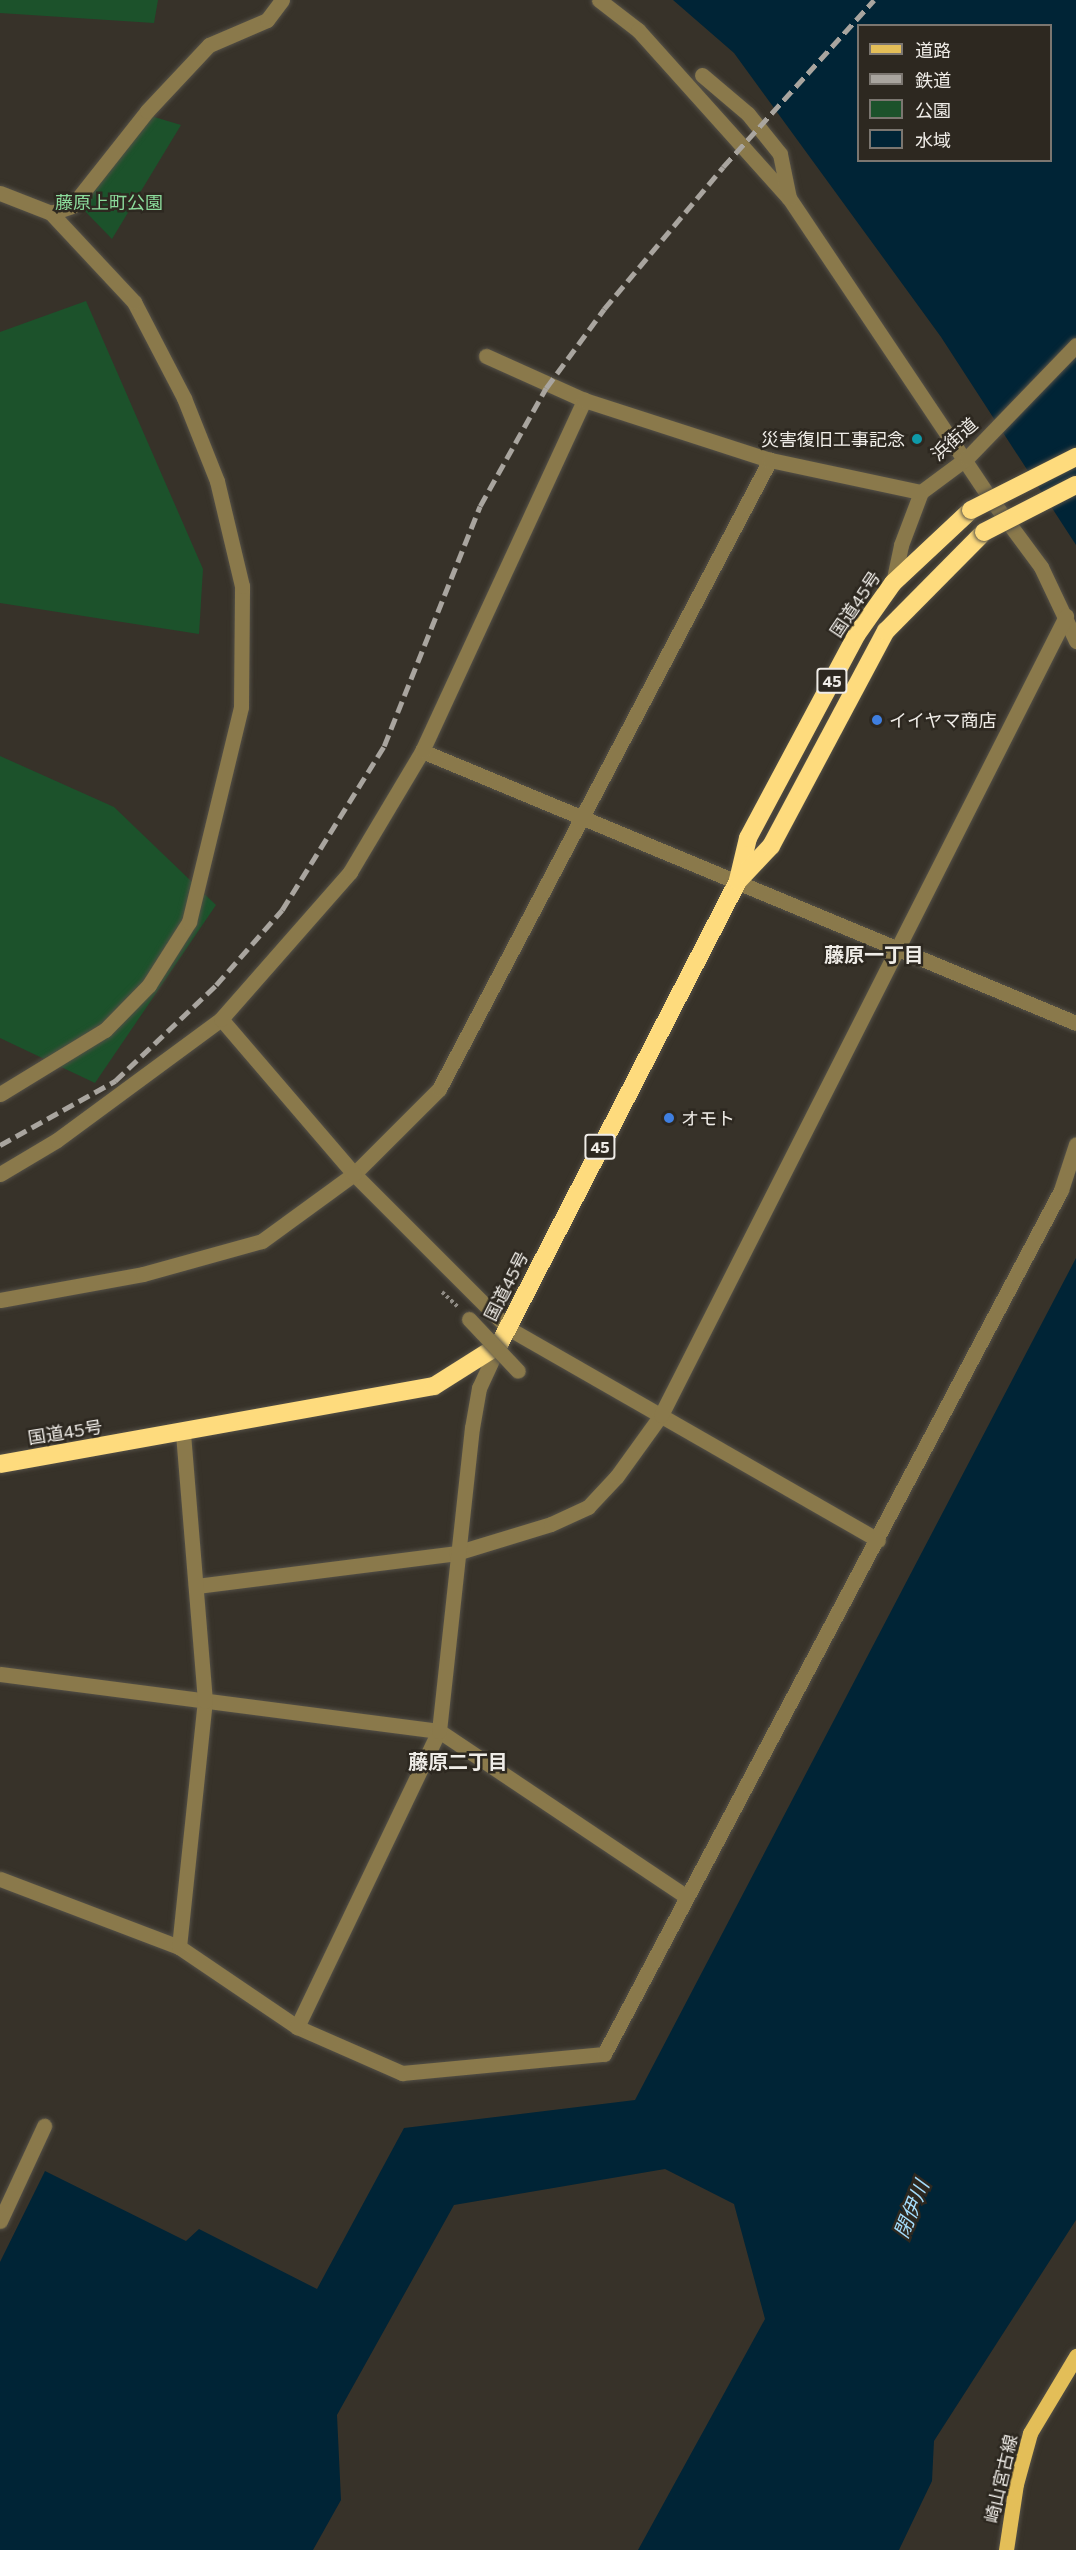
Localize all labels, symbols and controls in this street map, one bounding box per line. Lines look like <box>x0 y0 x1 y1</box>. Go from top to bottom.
legend <box>857 24 1052 162</box>
text: 道路 <box>915 39 951 61</box>
text: 鉄道 <box>915 69 951 91</box>
text: 公園 <box>915 99 951 121</box>
text: 水域 <box>915 129 951 151</box>
park label: 藤原上町公園 <box>55 191 163 213</box>
street label: 浜街道 <box>927 413 981 465</box>
place label: 災害復旧工事記念 <box>761 428 905 450</box>
marker: 災害復旧工事記念 <box>910 432 924 446</box>
street label: 国道45号 <box>825 567 885 641</box>
road number: 45 <box>816 668 848 694</box>
place label: イイヤマ商店 <box>889 709 997 731</box>
marker: イイヤマ商店 <box>870 713 884 727</box>
district label: 藤原一丁目 <box>824 942 924 966</box>
place label: オモト <box>681 1107 735 1129</box>
marker: オモト <box>662 1111 676 1125</box>
road number: 45 <box>584 1134 616 1160</box>
street label: 国道45号 <box>479 1248 533 1324</box>
street label: 国道45号 <box>26 1415 104 1449</box>
district label: 藤原二丁目 <box>408 1749 508 1773</box>
water label: 閉伊川 <box>889 2177 933 2241</box>
street label: 崎山宮古線 <box>980 2433 1022 2525</box>

